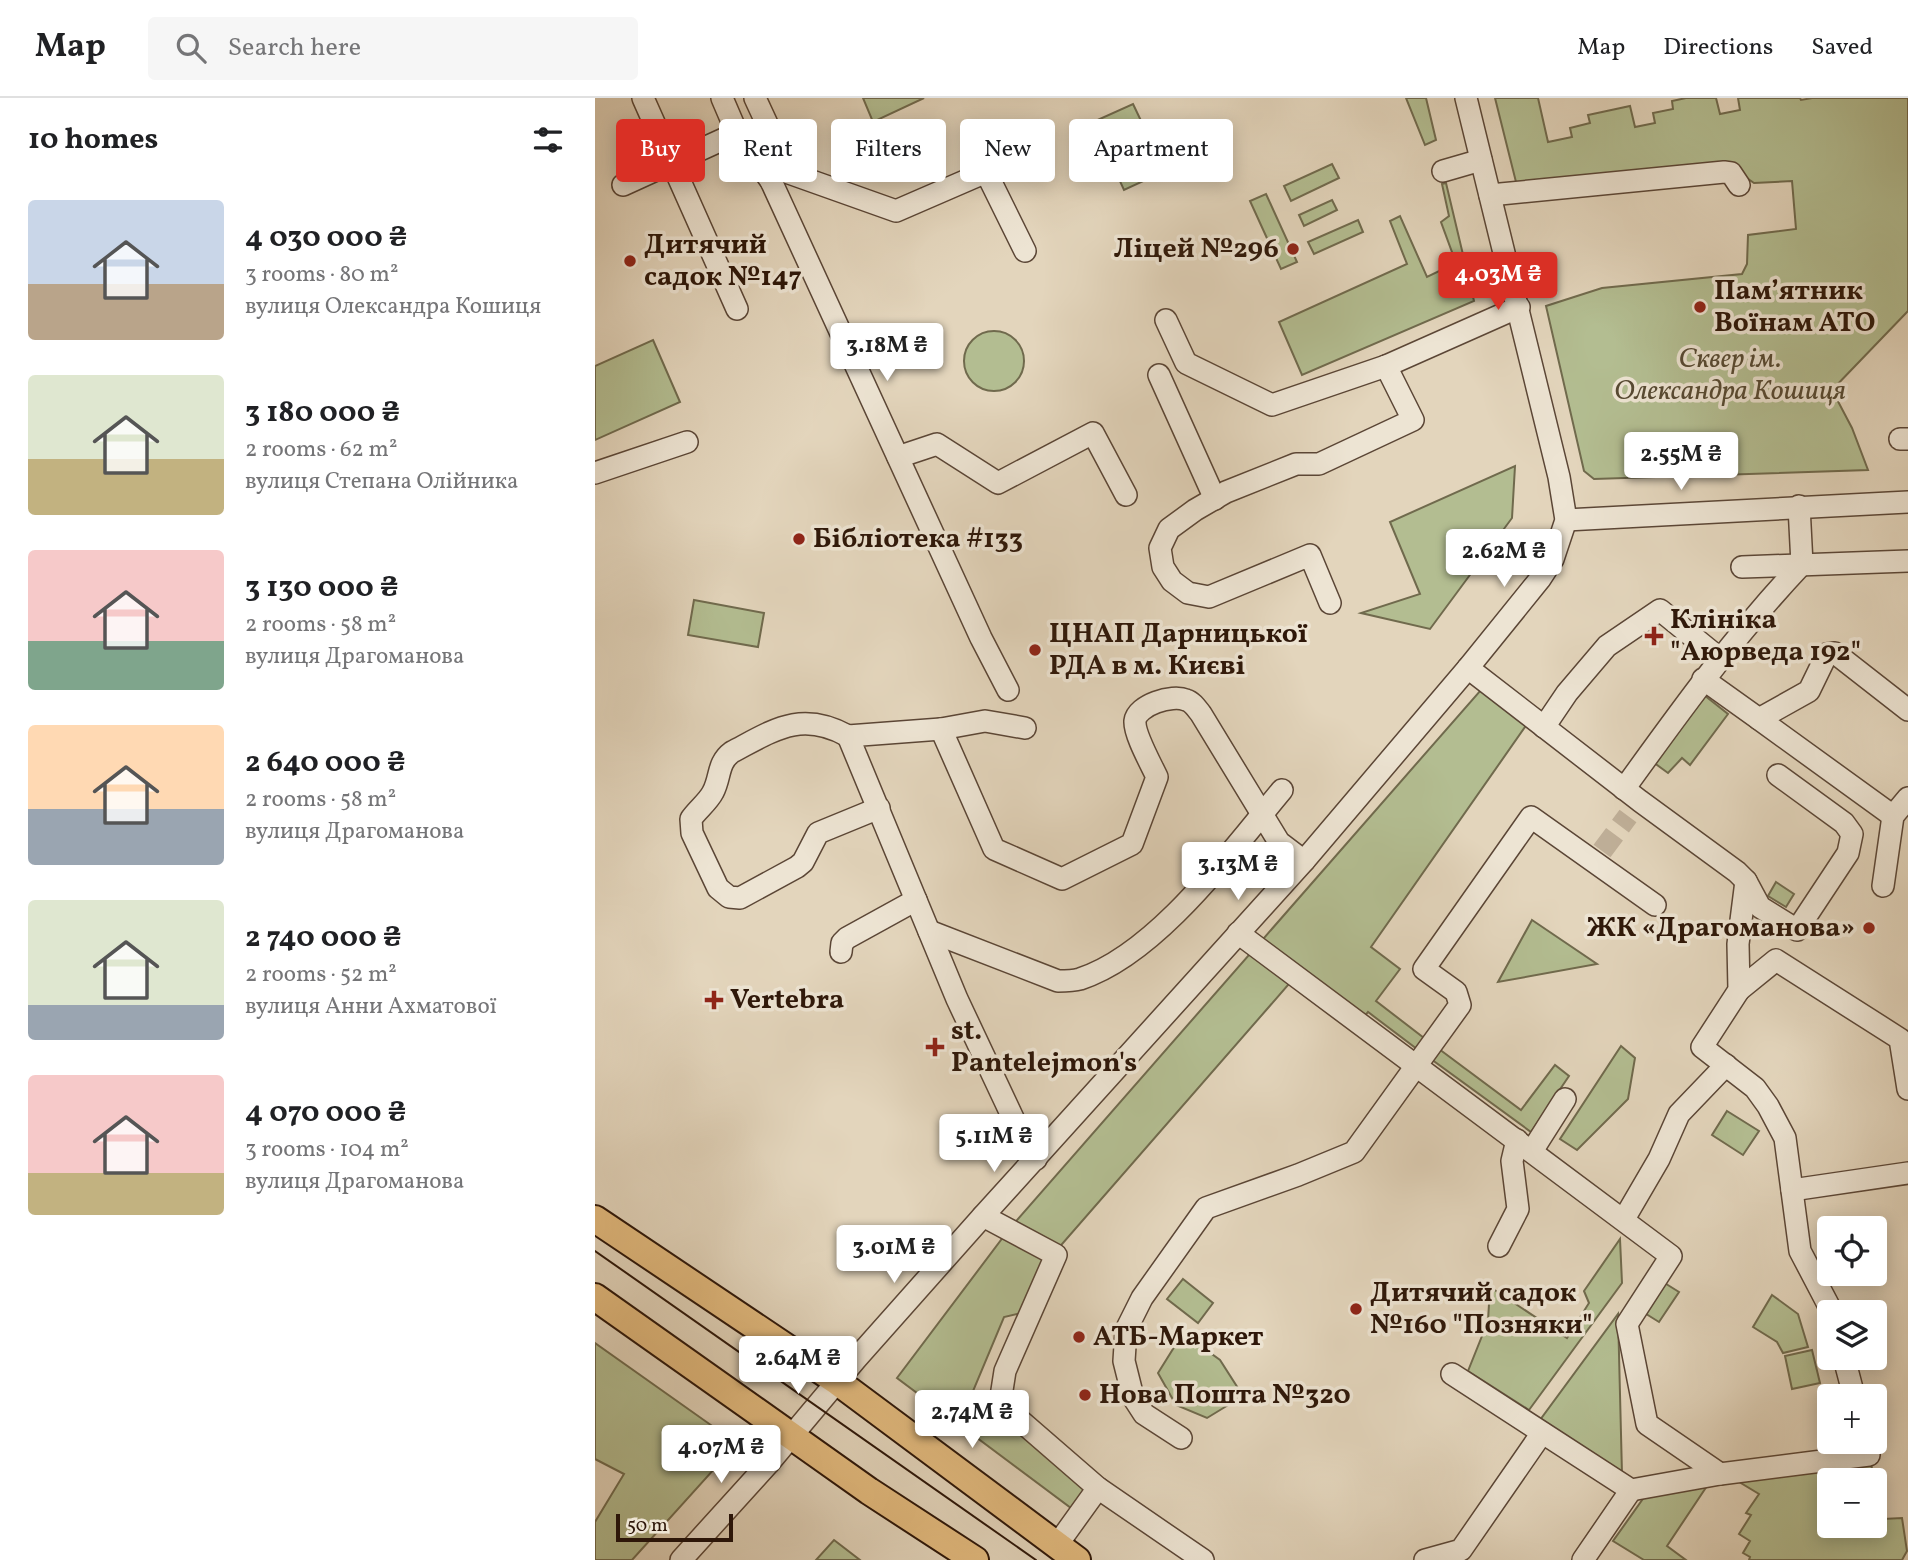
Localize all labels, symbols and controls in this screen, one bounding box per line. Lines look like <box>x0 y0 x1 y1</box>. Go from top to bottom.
search box <box>148 17 638 80</box>
text: Map <box>35 25 106 71</box>
icon: search <box>172 29 210 67</box>
text: Search here <box>228 30 361 66</box>
text: Map <box>1577 31 1625 65</box>
text: Directions <box>1663 31 1773 65</box>
text: Saved <box>1811 31 1873 65</box>
text: 10 homes <box>28 119 158 161</box>
chip: Buy <box>616 119 705 182</box>
chip: Rent <box>719 119 817 182</box>
chip: Filters <box>831 119 946 182</box>
chip: New <box>960 119 1055 182</box>
chip: Apartment <box>1069 119 1233 182</box>
icon: filters <box>529 121 567 159</box>
text: 4 030 000 ₴ <box>245 217 407 259</box>
place label: Дитячий садок №147 <box>644 226 802 297</box>
icon: home <box>84 228 168 312</box>
place label: Ліцей №296 <box>1114 230 1279 269</box>
marker: Ліцей №296 <box>1285 241 1301 257</box>
pin: 4.03M ₴ <box>1433 252 1563 312</box>
marker: Дитячий садок №147 <box>622 253 638 269</box>
text: 3 rooms · 80 m² <box>245 259 398 291</box>
text: 4.03M ₴ <box>1454 259 1542 291</box>
place label: Пам’ятник Воїнам АТО <box>1714 272 1875 343</box>
text: вулиця Олександра Кошиця <box>245 291 541 323</box>
marker: Пам’ятник Воїнам АТО <box>1692 299 1708 315</box>
pin: 3.18M ₴ <box>822 324 952 383</box>
text: 3.18M ₴ <box>846 330 928 362</box>
park label: Сквер ім. Олександра Кошиця <box>1614 340 1846 411</box>
text: 3 180 000 ₴ <box>245 392 400 434</box>
icon: home <box>84 403 168 487</box>
pin: 2.55M ₴ <box>1616 432 1746 492</box>
text: 2 rooms · 62 m² <box>245 434 397 466</box>
text: 2.55M ₴ <box>1640 439 1722 471</box>
text: вулиця Степана Олійника <box>245 466 518 498</box>
place label: Бібліотека #133 <box>813 520 1023 559</box>
pin: 2.62M ₴ <box>1439 530 1569 589</box>
marker: Бібліотека #133 <box>791 531 807 547</box>
text: 2.62M ₴ <box>1462 536 1546 568</box>
text: 3 130 000 ₴ <box>245 567 399 609</box>
icon: home <box>84 578 168 662</box>
place label: Клініка "Аюрведа 192" <box>1670 601 1861 672</box>
text: 2 rooms · 58 m² <box>245 609 396 641</box>
place label: ЦНАП Дарницької РДА в м. Києві <box>1049 615 1308 686</box>
marker: Клініка "Аюрведа 192" <box>1644 626 1664 646</box>
text: вулиця Драгоманова <box>245 641 465 673</box>
marker: ЦНАП Дарницької РДА в м. Києві <box>1027 642 1043 658</box>
text: 2 640 000 ₴ <box>245 742 406 784</box>
icon: home <box>84 753 168 837</box>
text: 2 rooms · 58 m² <box>245 784 396 816</box>
text: вулиця Драгоманова <box>245 816 465 848</box>
pin: 3.13M ₴ <box>1173 842 1303 902</box>
text: 3.13M ₴ <box>1198 849 1278 881</box>
place label: ЖК «Драгоманова» <box>1587 909 1855 948</box>
text: 2 740 000 ₴ <box>245 917 401 959</box>
marker: ЖК «Драгоманова» <box>1861 920 1877 936</box>
icon: home <box>84 928 168 1012</box>
text: 2 rooms · 52 m² <box>245 959 397 991</box>
place label: Vertebra <box>730 981 844 1020</box>
marker: Vertebra <box>704 990 724 1010</box>
text: вулиця Анни Ахматової <box>245 991 497 1023</box>
place label: st. Pantelejmon's <box>951 1012 1137 1083</box>
marker: st. Pantelejmon's <box>925 1037 945 1057</box>
text: 4 070 000 ₴ <box>245 1092 406 1134</box>
icon: home <box>84 1103 168 1187</box>
pin: 5.11M ₴ <box>929 1114 1059 1174</box>
text: 5.11M ₴ <box>955 1121 1033 1153</box>
text: 3 rooms · 104 m² <box>245 1134 409 1166</box>
text: вулиця Драгоманова <box>245 1166 465 1198</box>
map controls <box>1817 1216 1887 1538</box>
button: locate <box>1817 1216 1887 1286</box>
pin: 3.01M ₴ <box>829 1226 959 1285</box>
text: 3.01M ₴ <box>853 1232 935 1264</box>
place label: Дитячий садок №160 "Позняки" <box>1370 1274 1593 1345</box>
button: layers <box>1817 1300 1887 1370</box>
marker: Дитячий садок №160 "Позняки" <box>1348 1301 1364 1317</box>
place label: АТБ-Маркет <box>1093 1318 1264 1357</box>
marker: АТБ-Маркет <box>1071 1329 1087 1345</box>
pin: 2.64M ₴ <box>733 1336 863 1396</box>
text: 2.64M ₴ <box>755 1343 841 1375</box>
place label: Нова Пошта №320 <box>1099 1376 1351 1415</box>
button: + <box>1817 1384 1887 1454</box>
marker: Нова Пошта №320 <box>1077 1387 1093 1403</box>
pin: 2.74M ₴ <box>907 1390 1037 1450</box>
text: 2.74M ₴ <box>931 1397 1013 1429</box>
pin: 4.07M ₴ <box>656 1426 786 1485</box>
text: 4.07M ₴ <box>678 1432 764 1464</box>
button: − <box>1817 1468 1887 1538</box>
scale bar <box>616 1511 733 1543</box>
text: 50 m <box>627 1513 668 1539</box>

